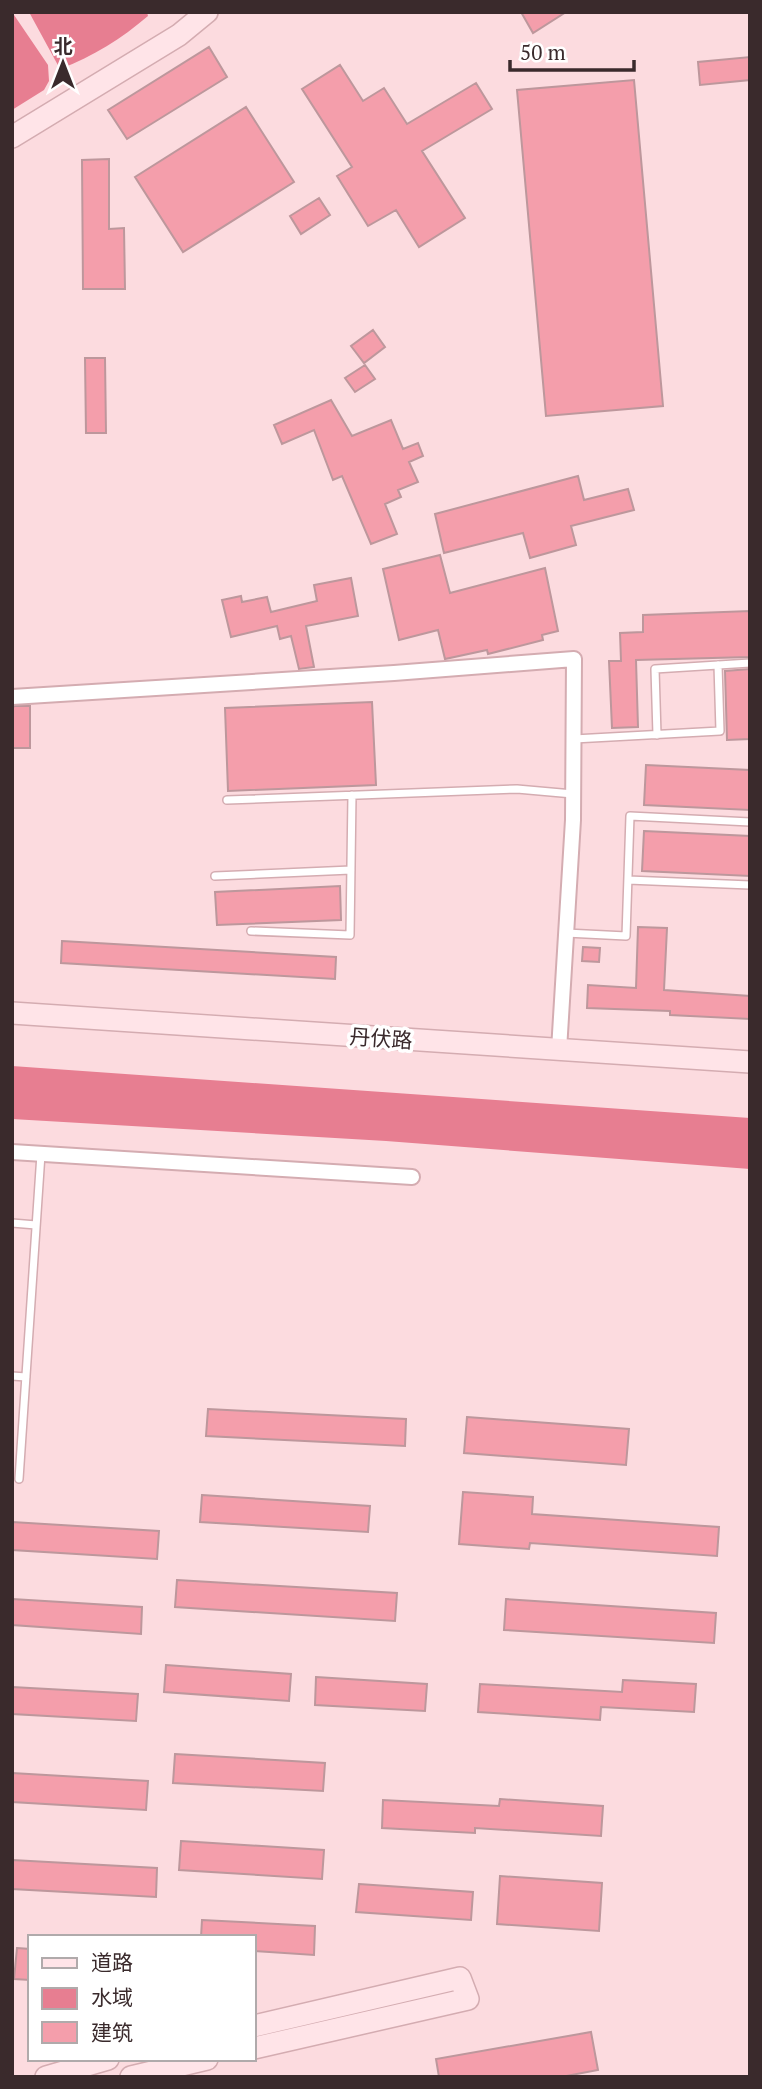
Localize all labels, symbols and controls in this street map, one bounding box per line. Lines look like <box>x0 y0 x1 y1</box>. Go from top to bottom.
north arrow <box>28 28 98 98</box>
scale bar <box>510 28 634 72</box>
text: 北 <box>53 33 73 58</box>
text: 50 m <box>520 38 566 66</box>
street label: 丹伏路 <box>349 1022 413 1054</box>
legend <box>28 1935 256 2061</box>
text: 道路 <box>91 1948 133 1976</box>
text: 水域 <box>91 1983 133 2011</box>
text: 建筑 <box>91 2018 133 2046</box>

